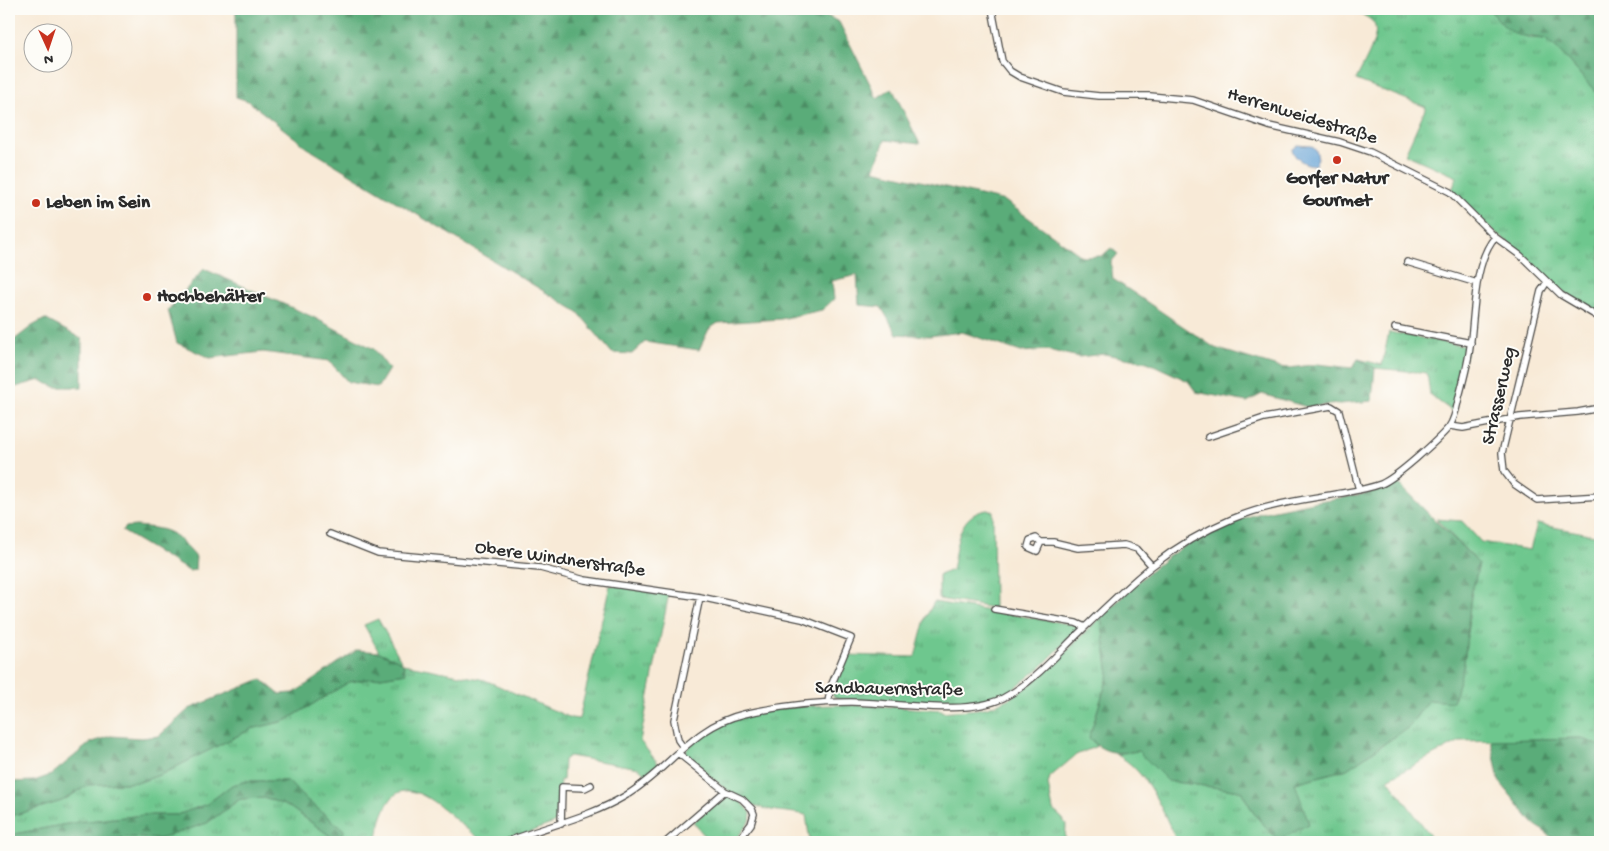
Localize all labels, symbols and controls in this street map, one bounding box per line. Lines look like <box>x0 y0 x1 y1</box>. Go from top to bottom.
north arrow <box>22 22 72 72</box>
text: N <box>44 50 54 67</box>
street label: Herrenweidestraße <box>1224 83 1380 151</box>
marker: Gorfer Natur Gourmet <box>1331 154 1343 166</box>
place label: Gorfer Natur Gourmet <box>1286 168 1390 213</box>
place label: Leben im Sein <box>46 192 151 215</box>
marker: Leben im Sein <box>30 197 42 209</box>
place label: Hochbehälter <box>157 286 266 309</box>
marker: Hochbehälter <box>141 291 153 303</box>
street label: Strasserweg <box>1478 345 1522 447</box>
street label: Obere Windnerstraße <box>473 537 647 583</box>
street label: Sandbauernstraße <box>815 677 963 703</box>

